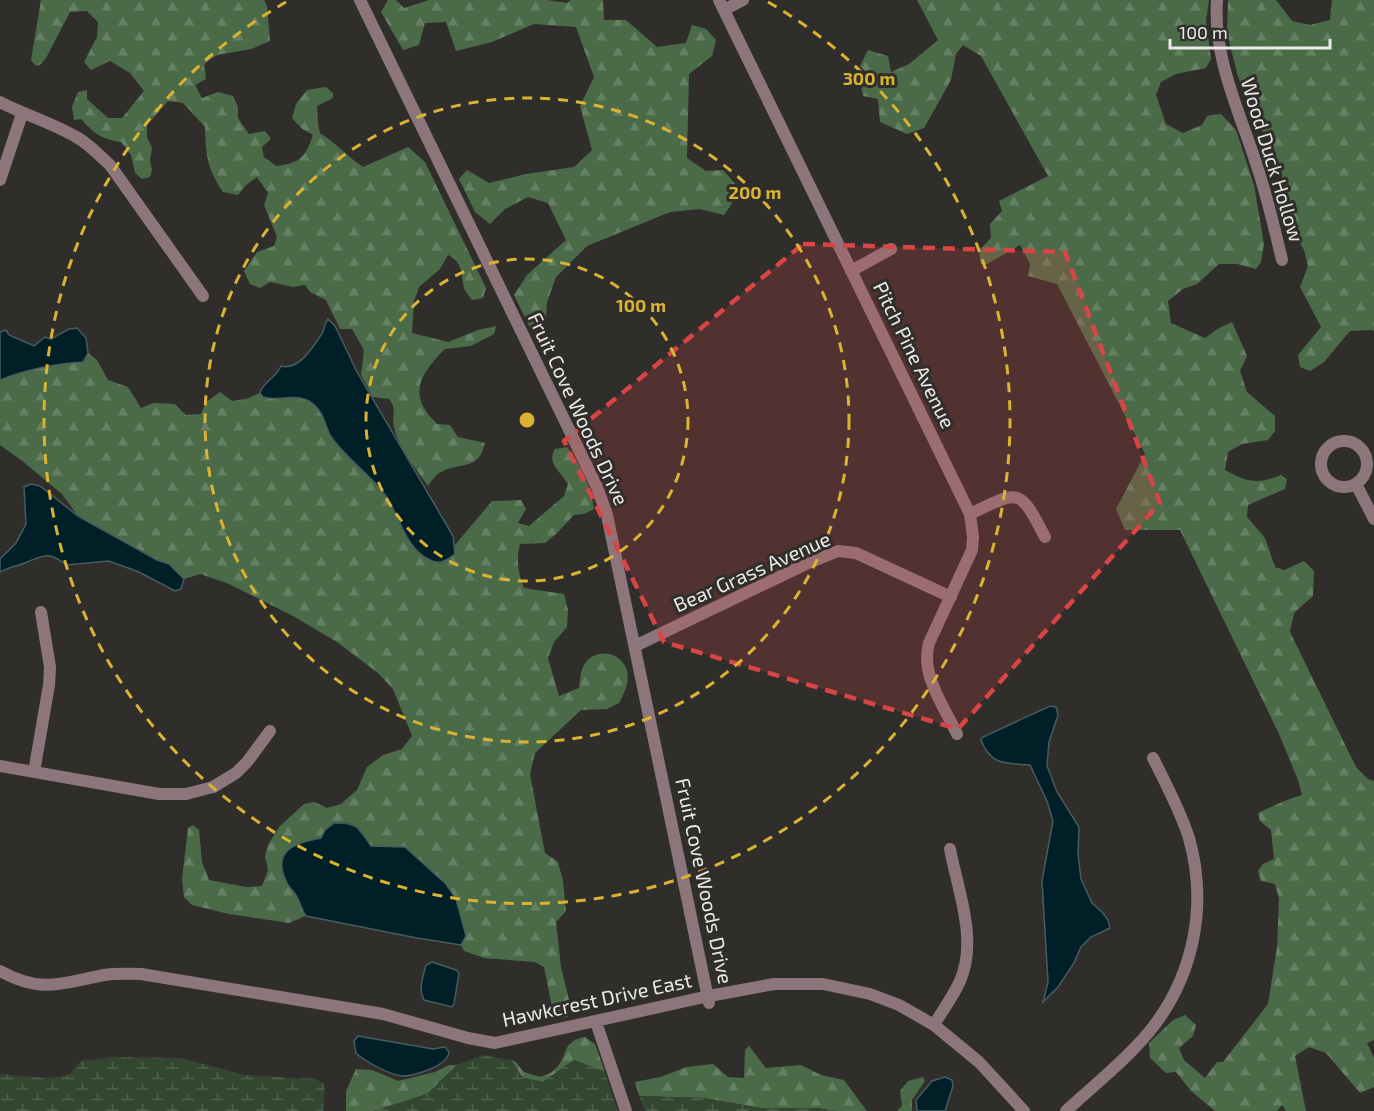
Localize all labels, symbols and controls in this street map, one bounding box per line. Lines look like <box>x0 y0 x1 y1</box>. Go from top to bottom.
scale bar <box>1170 12 1330 50</box>
text: 100 m <box>1179 21 1228 43</box>
text: 300 m <box>843 67 895 89</box>
street label: Wood Duck Hollow <box>1237 75 1309 245</box>
text: 200 m <box>729 181 781 203</box>
street label: Pitch Pine Avenue <box>869 277 961 432</box>
text: 100 m <box>616 294 666 316</box>
street label: Fruit Cove Woods Drive <box>524 308 634 509</box>
centre of rings <box>517 410 537 430</box>
street label: Bear Grass Avenue <box>669 526 834 616</box>
street label: Fruit Cove Woods Drive <box>671 776 739 986</box>
street label: Hawkcrest Drive East <box>500 967 694 1031</box>

